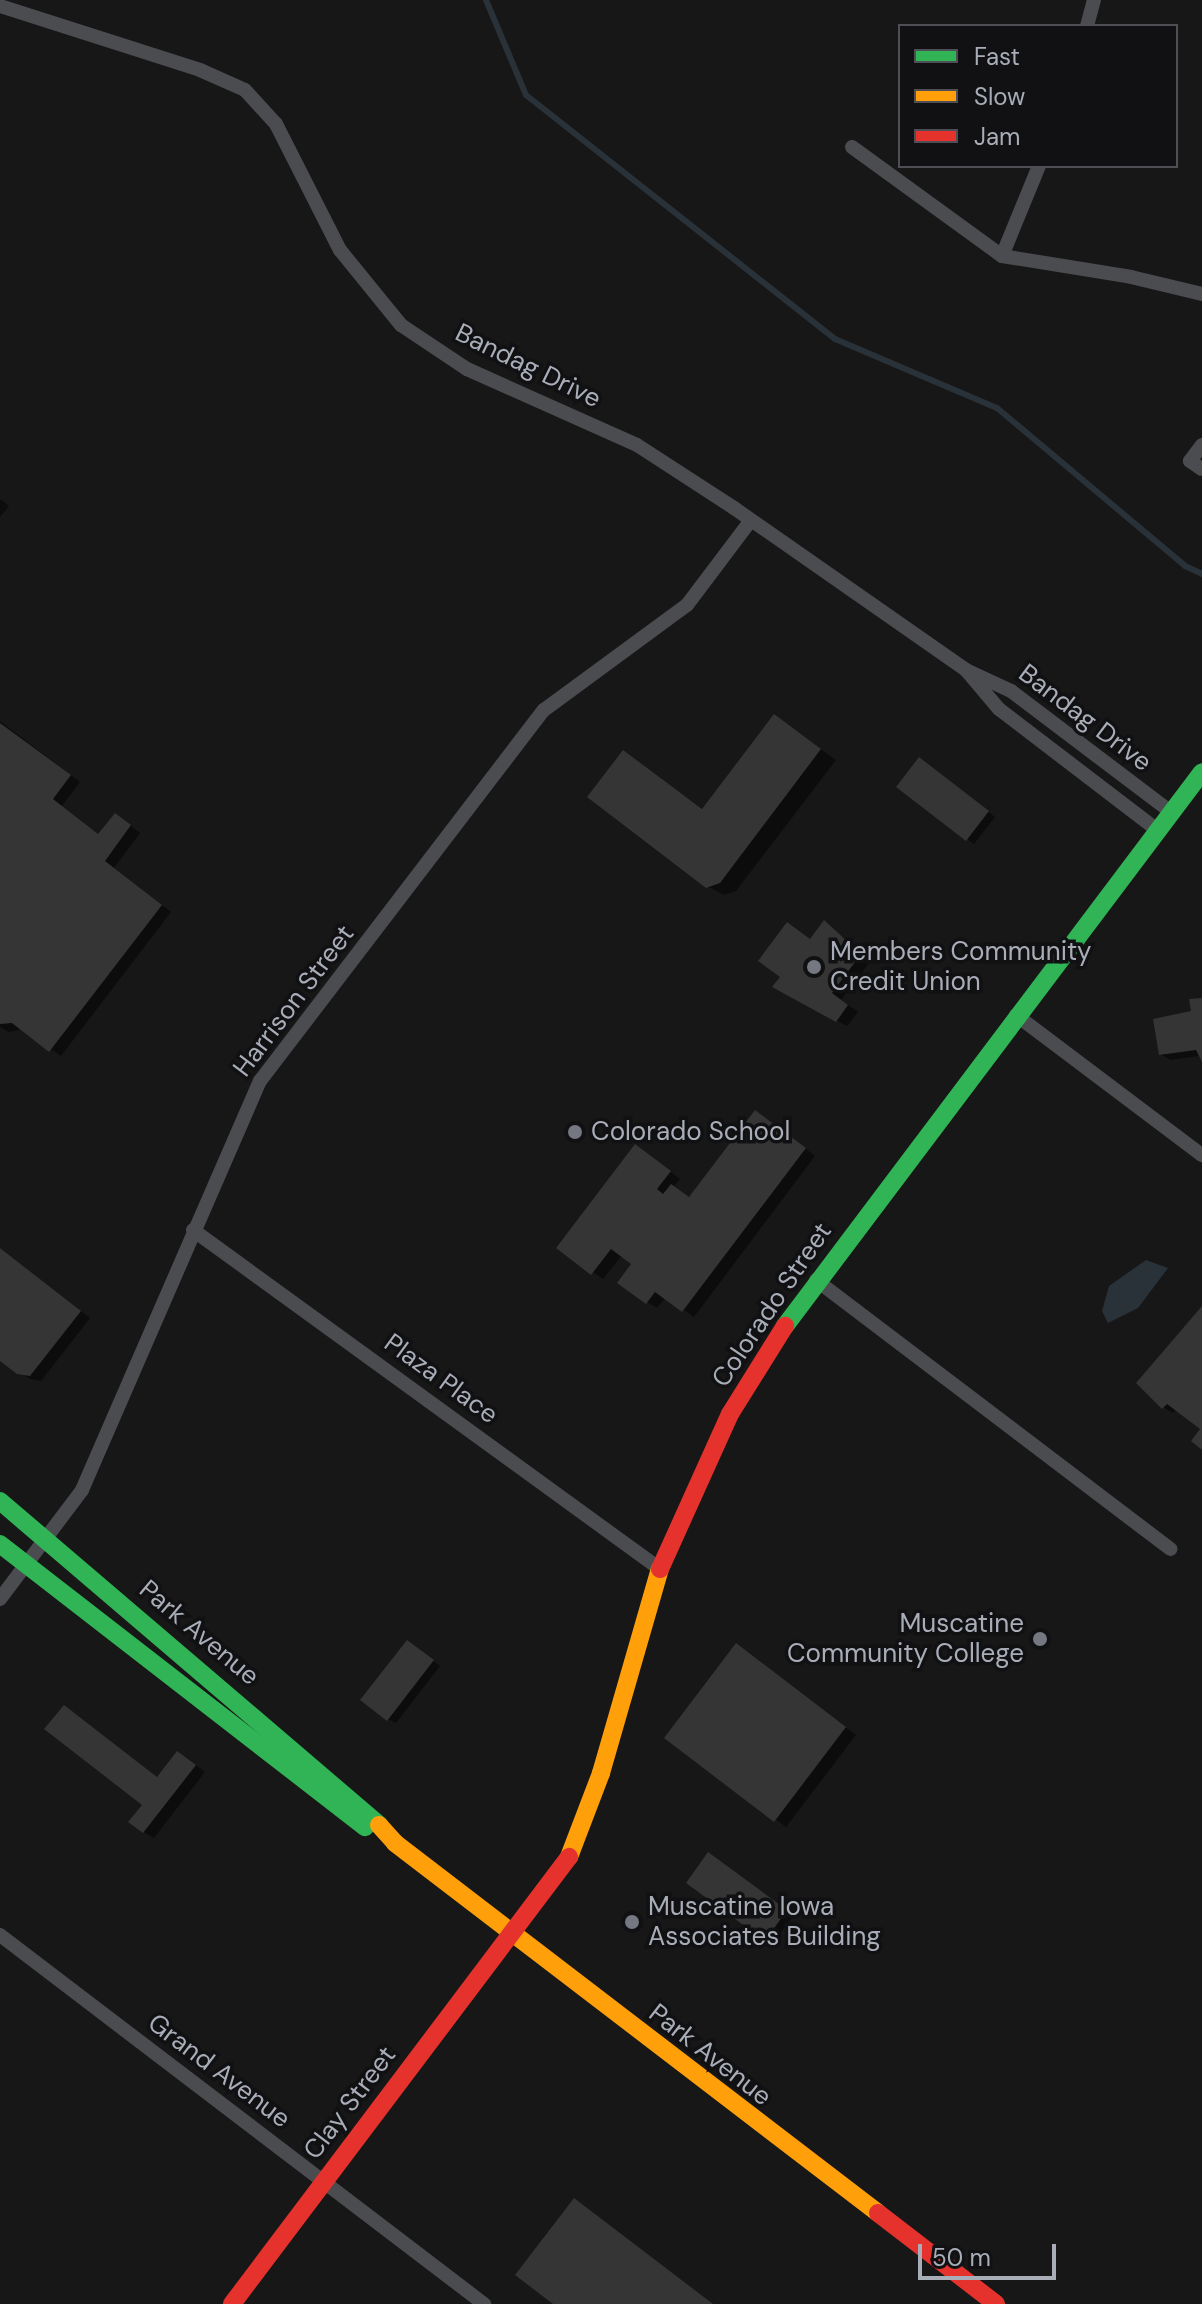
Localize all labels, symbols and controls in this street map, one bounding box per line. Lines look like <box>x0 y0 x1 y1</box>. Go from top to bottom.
legend <box>898 24 1178 168</box>
text: Fast <box>974 41 1020 72</box>
text: Slow <box>974 81 1025 112</box>
text: Jam <box>974 121 1020 152</box>
street label: Bandag Drive <box>450 317 606 415</box>
street label: Bandag Drive <box>1012 658 1158 778</box>
street label: Harrison Street <box>227 919 361 1083</box>
place label: Members Community Credit Union <box>830 936 1092 998</box>
marker: Members Community Credit Union <box>805 958 823 976</box>
place label: Colorado School <box>591 1116 790 1148</box>
marker: Colorado School <box>566 1123 584 1141</box>
street label: Colorado Street <box>706 1217 838 1393</box>
street label: Plaza Place <box>378 1327 504 1431</box>
street label: Park Avenue <box>133 1574 265 1692</box>
place label: Muscatine Community College <box>787 1608 1024 1670</box>
marker: Muscatine Community College <box>1031 1630 1049 1648</box>
place label: Muscatine Iowa Associates Building <box>648 1891 881 1952</box>
marker: Muscatine Iowa Associates Building <box>623 1913 641 1931</box>
street label: Park Avenue <box>643 1998 777 2112</box>
street label: Grand Avenue <box>142 2007 296 2135</box>
street label: Clay Street <box>297 2040 403 2166</box>
scale bar <box>922 2228 1060 2278</box>
text: 50 m <box>932 2242 991 2273</box>

